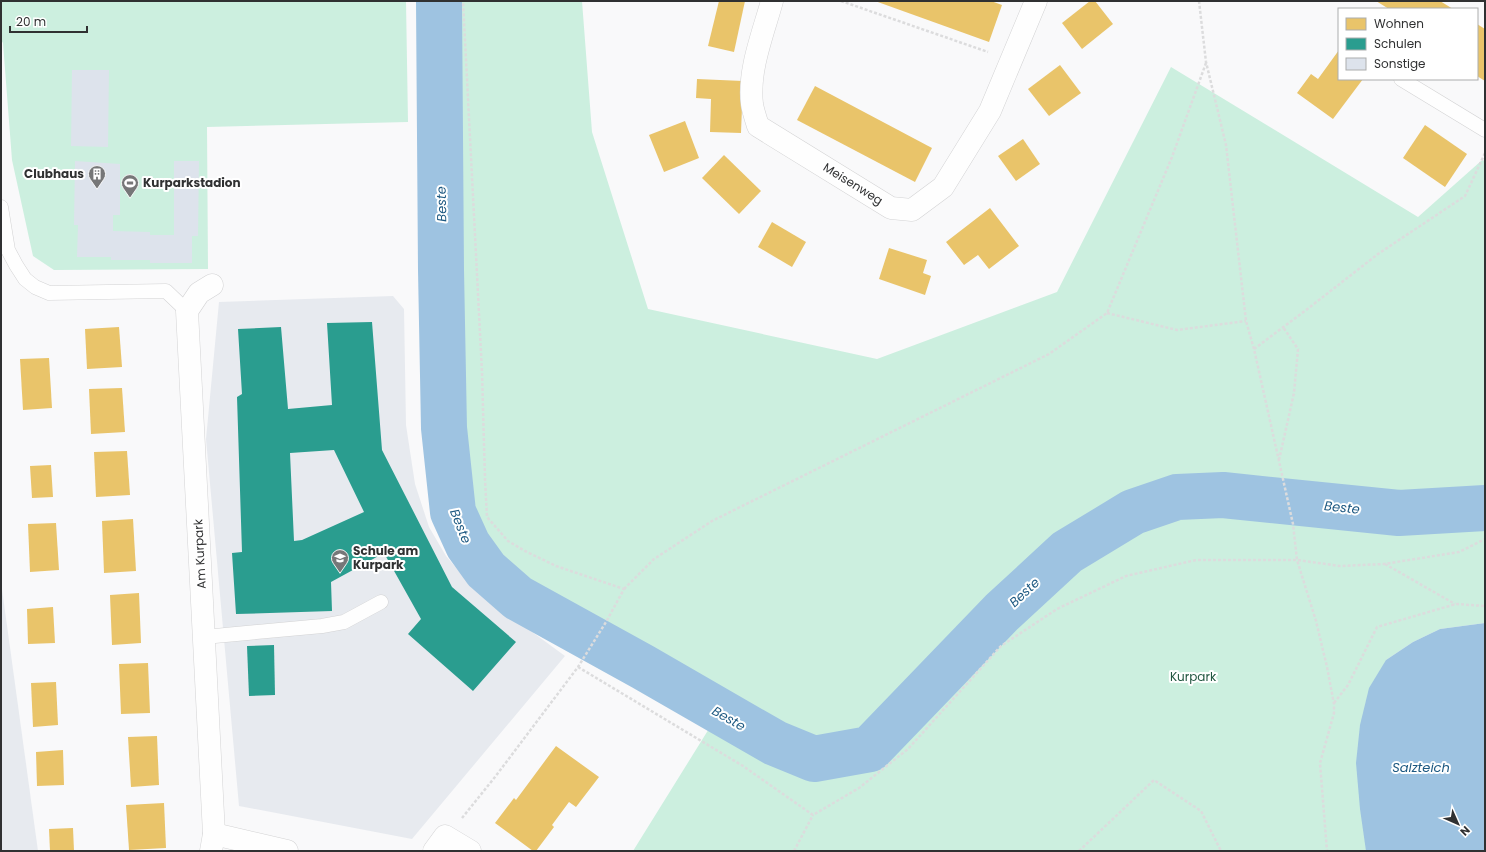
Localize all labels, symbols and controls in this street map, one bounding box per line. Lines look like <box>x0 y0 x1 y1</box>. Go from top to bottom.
scale bar <box>10 8 87 34</box>
legend <box>1338 8 1478 80</box>
text: 20 m <box>16 13 46 30</box>
text: Wohnen <box>1374 15 1424 32</box>
text: Schulen <box>1374 35 1422 52</box>
text: Sonstige <box>1374 55 1426 72</box>
street label: Meisenweg <box>820 158 886 209</box>
building icon: Clubhaus <box>87 164 107 189</box>
place label: Clubhaus <box>24 165 84 182</box>
sports icon: Kurparkstadion <box>120 173 140 198</box>
place label: Kurparkstadion <box>143 174 241 191</box>
water label: Beste <box>432 186 451 222</box>
water label: Beste <box>1323 496 1361 519</box>
water label: Beste <box>445 506 476 546</box>
street label: Am Kurpark <box>189 518 210 589</box>
place label: Schule am Kurpark <box>353 542 418 573</box>
school or university icon: Schule am Kurpark <box>330 548 350 573</box>
water label: Beste <box>1005 573 1044 611</box>
park label: Kurpark <box>1170 668 1217 685</box>
water label: Beste <box>709 701 749 736</box>
water label: Salzteich <box>1392 758 1450 777</box>
north arrow <box>1438 804 1478 844</box>
text: N <box>1456 822 1474 840</box>

